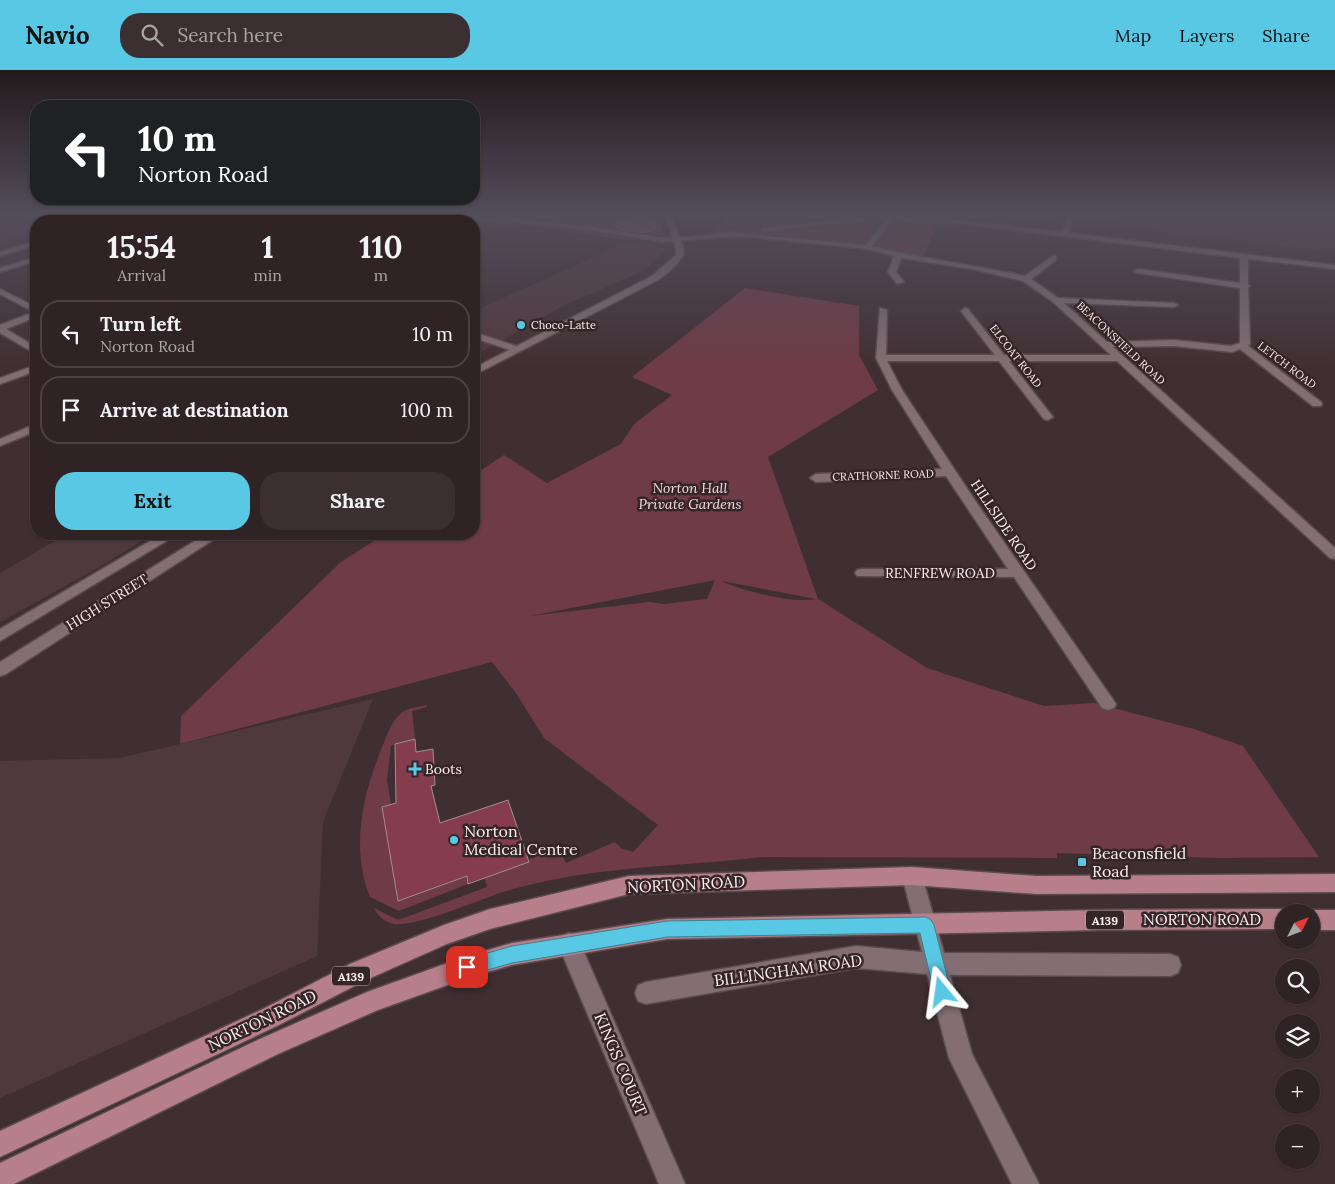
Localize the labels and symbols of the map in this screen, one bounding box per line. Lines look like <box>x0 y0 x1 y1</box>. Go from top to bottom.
street label: BEACONSFIELD ROAD <box>1074 298 1168 388</box>
place label: Choco-Latte <box>531 318 596 332</box>
marker: Choco-Latte <box>515 319 527 331</box>
street label: ELCOAT ROAD <box>987 322 1045 390</box>
street label: LETCH ROAD <box>1255 338 1319 392</box>
street label: CRATHORNE ROAD <box>832 466 934 484</box>
street label: HILLSIDE ROAD <box>967 476 1041 574</box>
park label: Norton Hall Private Gardens <box>638 479 742 513</box>
street label: RENFREW ROAD <box>885 564 995 582</box>
street label: HIGH STREET <box>63 570 151 634</box>
place label: Boots <box>425 760 462 778</box>
marker: Boots <box>409 763 421 775</box>
place label: Norton Medical Centre <box>464 821 578 859</box>
marker: Norton Medical Centre <box>448 834 460 846</box>
place label: Beaconsfield Road <box>1092 843 1187 881</box>
marker: Beaconsfield Road <box>1076 856 1088 868</box>
street label: NORTON ROAD <box>626 871 746 897</box>
north arrow <box>1275 904 1320 949</box>
street label: NORTON ROAD <box>1143 909 1261 929</box>
road number: A139 <box>1086 910 1124 930</box>
pin <box>446 946 488 988</box>
street label: BILLINGHAM ROAD <box>713 950 863 990</box>
position arrow <box>915 965 967 1017</box>
road number: A139 <box>332 966 370 986</box>
street label: NORTON ROAD <box>204 985 320 1055</box>
street label: KINGS COURT <box>590 1009 652 1119</box>

